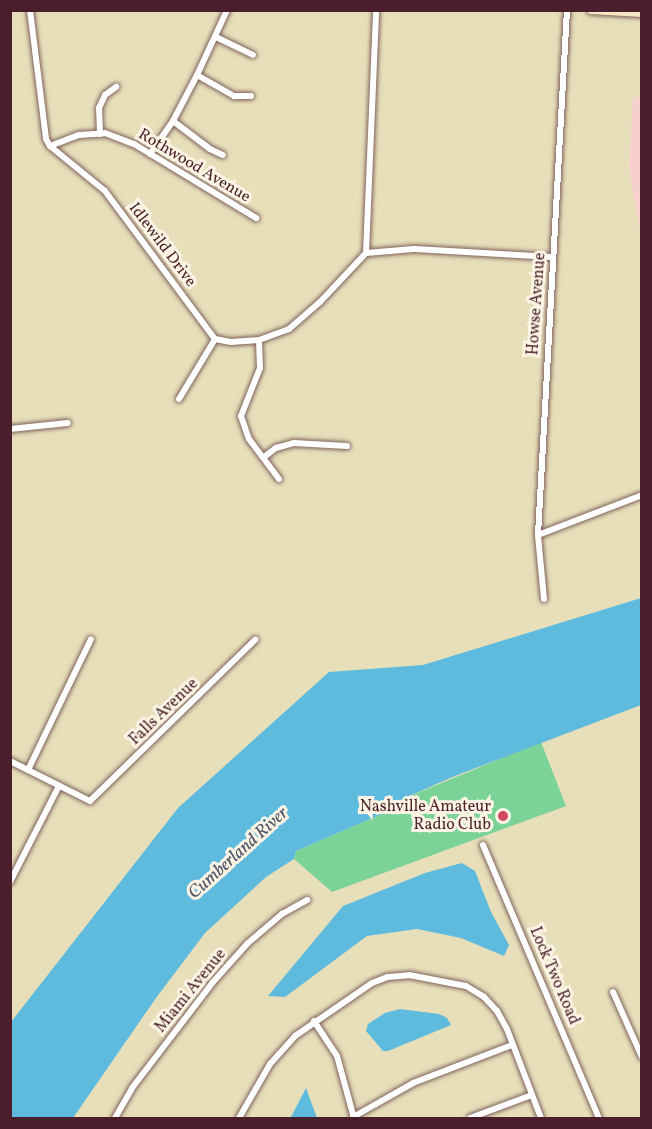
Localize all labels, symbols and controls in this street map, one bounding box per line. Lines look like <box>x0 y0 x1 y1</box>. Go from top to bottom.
street label: Rothwood Avenue <box>134 125 254 207</box>
street label: Idlewild Drive <box>124 199 200 291</box>
street label: Howse Avenue <box>524 252 550 356</box>
street label: Falls Avenue <box>126 674 202 750</box>
place label: Nashville Amateur Radio Club <box>360 797 491 835</box>
water label: Cumberland River <box>184 803 294 905</box>
marker: Nashville Amateur Radio Club <box>496 809 510 823</box>
street label: Lock Two Road <box>525 924 583 1028</box>
street label: Miami Avenue <box>151 945 231 1037</box>

